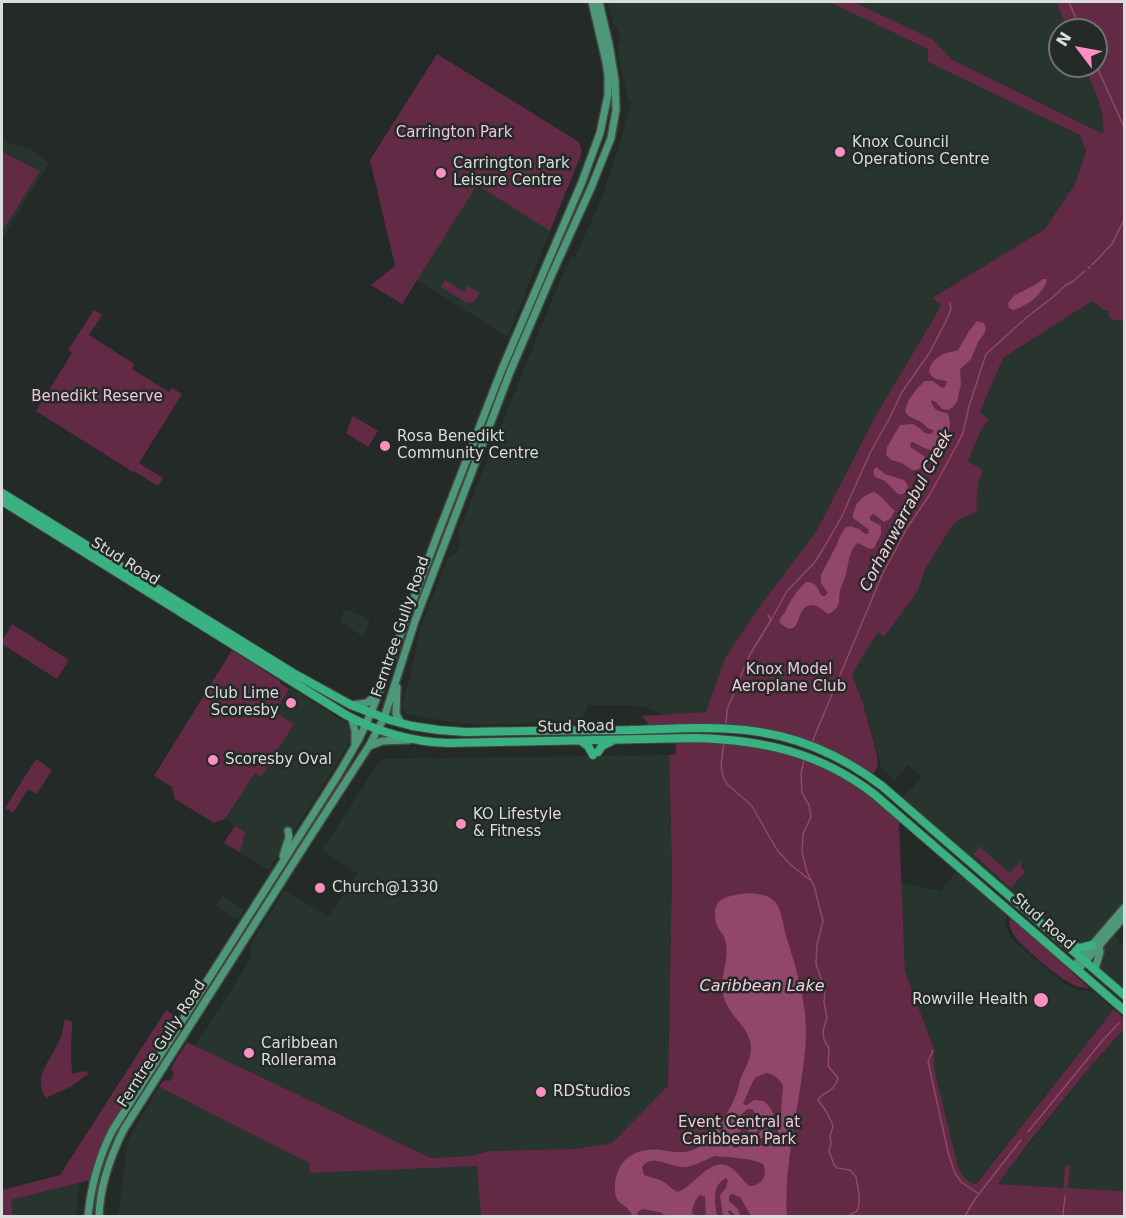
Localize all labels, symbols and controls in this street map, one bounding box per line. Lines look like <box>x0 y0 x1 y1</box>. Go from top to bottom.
north arrow <box>1048 18 1108 78</box>
text: N <box>1052 29 1076 50</box>
park label: Carrington Park <box>396 124 512 142</box>
place label: Knox Council Operations Centre <box>852 134 989 169</box>
marker: Knox Council Operations Centre <box>833 145 847 159</box>
place label: Carrington Park Leisure Centre <box>453 155 570 190</box>
marker: Carrington Park Leisure Centre <box>434 166 448 180</box>
park label: Benedikt Reserve <box>31 388 163 406</box>
water label: Corhanwarrabul Creek <box>856 427 958 595</box>
place label: Rosa Benedikt Community Centre <box>397 428 539 463</box>
marker: Rosa Benedikt Community Centre <box>378 439 392 453</box>
street label: Stud Road <box>88 534 162 590</box>
street label: Ferntree Gully Road <box>368 554 434 700</box>
park label: Knox Model Aeroplane Club <box>732 661 846 696</box>
place label: Club Lime Scoresby <box>204 685 279 720</box>
marker: Club Lime Scoresby <box>284 696 298 710</box>
street label: Stud Road <box>537 717 615 737</box>
place label: Scoresby Oval <box>225 751 332 769</box>
marker: Scoresby Oval <box>206 753 220 767</box>
place label: KO Lifestyle & Fitness <box>473 806 562 841</box>
marker: KO Lifestyle & Fitness <box>454 817 468 831</box>
place label: Church@1330 <box>332 879 438 897</box>
marker: Church@1330 <box>313 881 327 895</box>
street label: Stud Road <box>1008 890 1078 954</box>
street label: Ferntree Gully Road <box>114 977 210 1111</box>
water label: Caribbean Lake <box>699 977 825 997</box>
place label: Rowville Health <box>912 991 1028 1009</box>
marker: Rowville Health <box>1032 991 1050 1009</box>
place label: Caribbean Rollerama <box>261 1035 338 1070</box>
marker: Caribbean Rollerama <box>242 1046 256 1060</box>
place label: RDStudios <box>553 1083 631 1101</box>
marker: RDStudios <box>534 1085 548 1099</box>
park label: Event Central at Caribbean Park <box>678 1114 800 1149</box>

